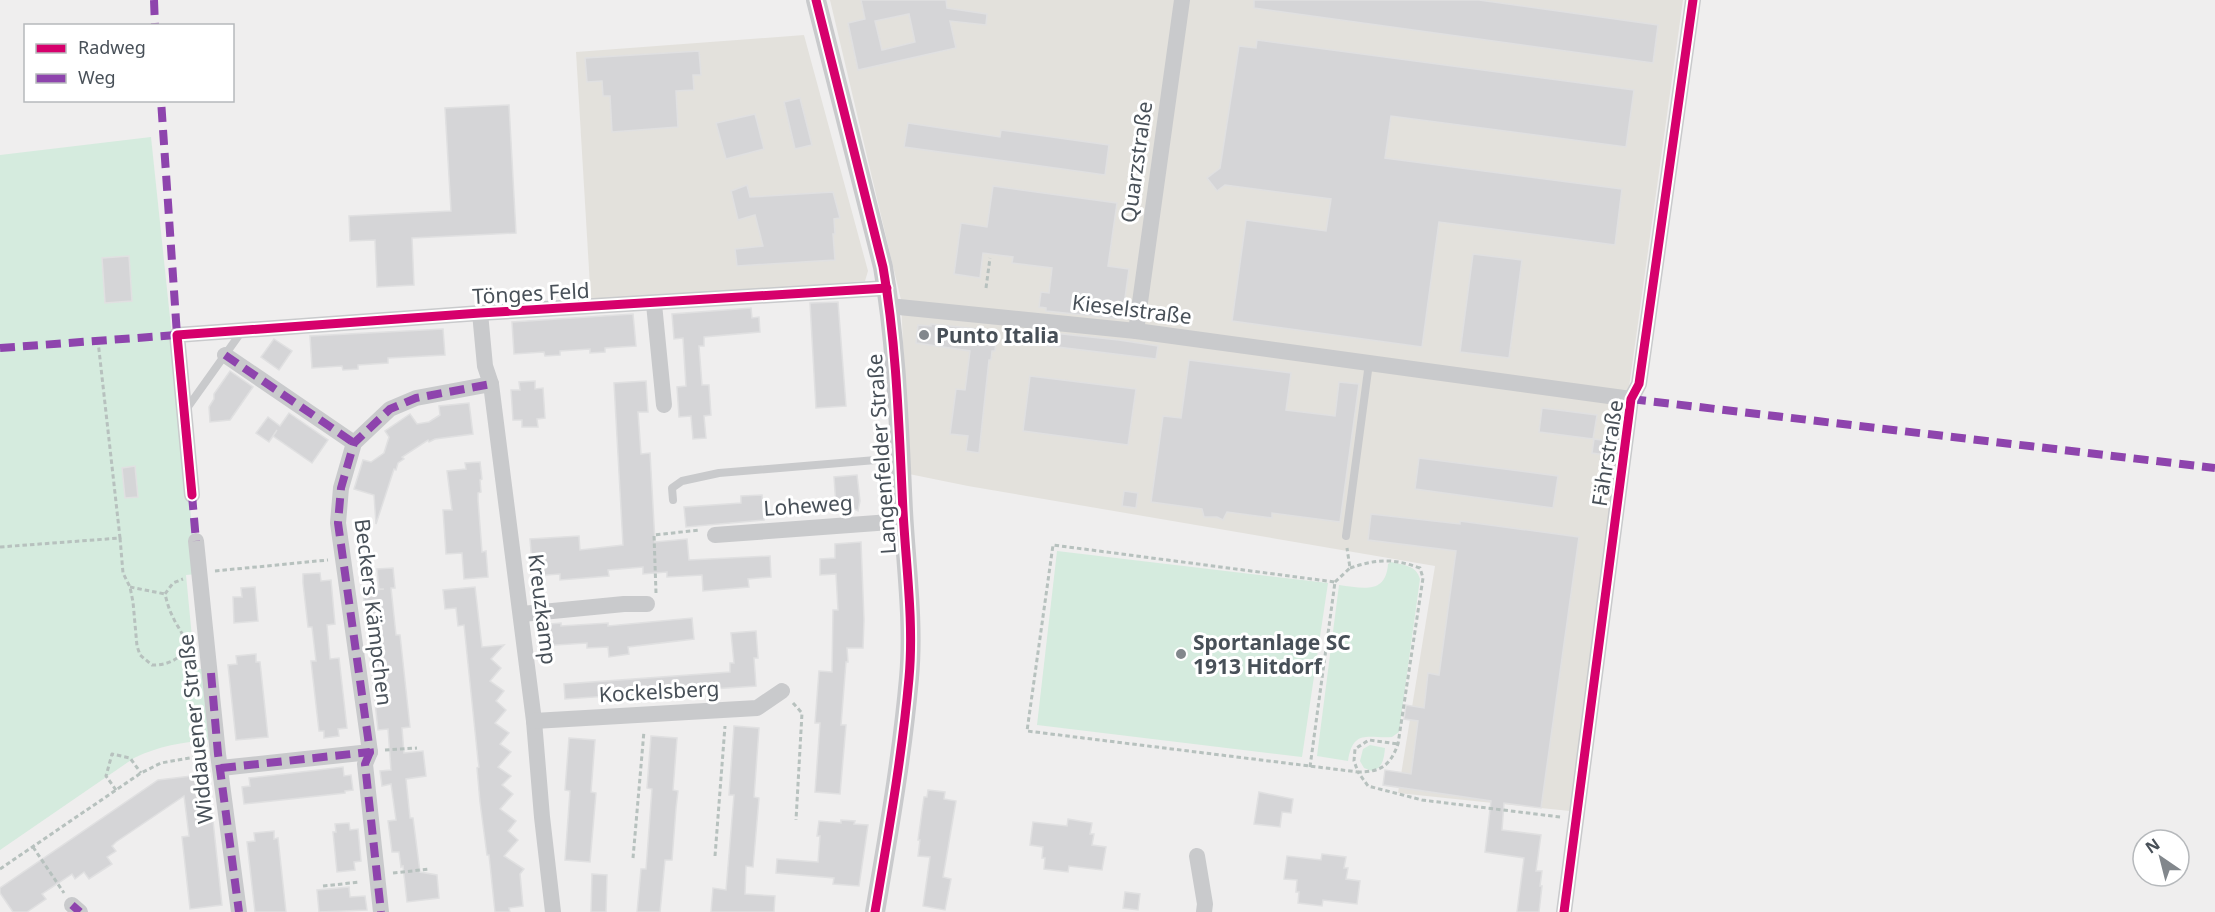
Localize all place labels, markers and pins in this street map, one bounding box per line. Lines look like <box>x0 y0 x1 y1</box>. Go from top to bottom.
place label: Punto Italia <box>936 321 1059 349</box>
marker: Punto Italia <box>917 328 931 342</box>
place label: Sportanlage SC 1913 Hitdorf <box>1193 628 1351 680</box>
marker: Sportanlage SC 1913 Hitdorf <box>1174 647 1188 661</box>

